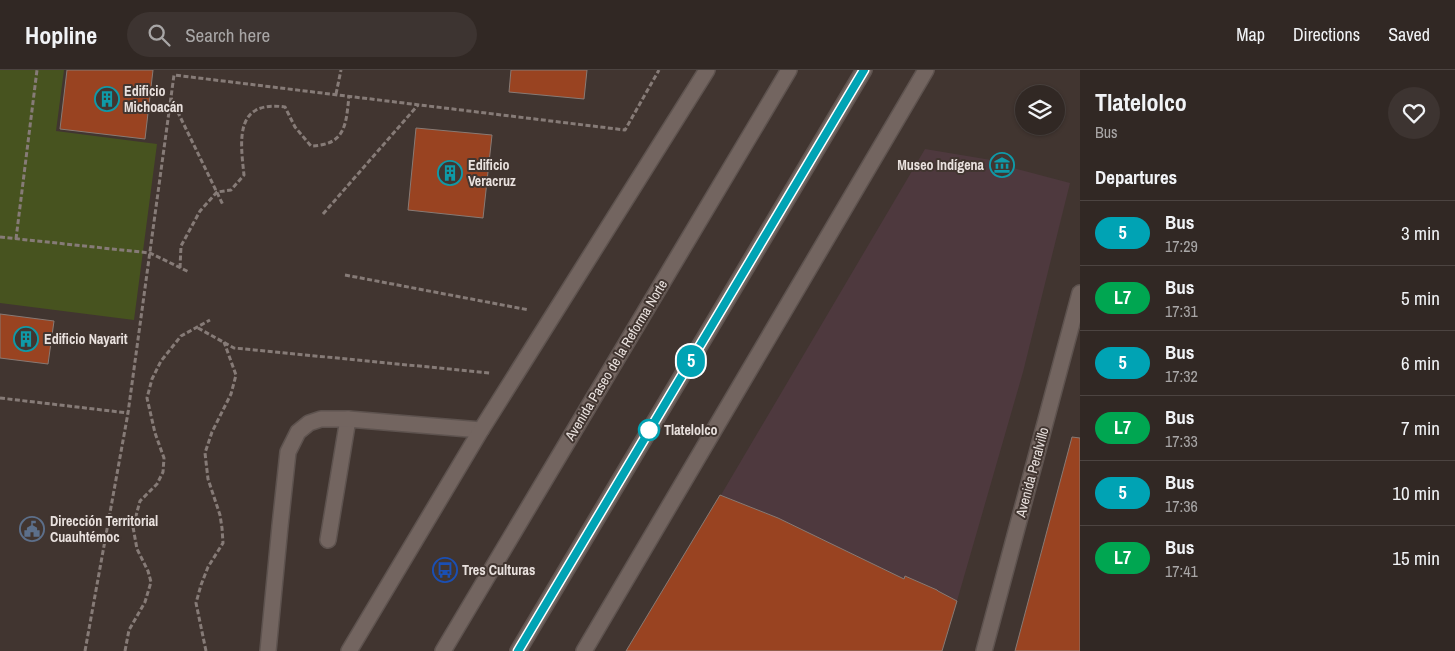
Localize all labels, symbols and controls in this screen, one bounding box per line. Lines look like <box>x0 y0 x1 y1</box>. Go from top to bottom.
search box <box>127 12 477 57</box>
text: Hopline <box>25 19 97 51</box>
icon: search <box>145 21 173 49</box>
text: Search here <box>185 22 270 48</box>
text: Map <box>1236 22 1265 47</box>
text: Directions <box>1293 22 1360 47</box>
text: Saved <box>1388 22 1430 47</box>
place label: Edificio Michoacán <box>124 82 183 116</box>
map controls <box>1015 85 1065 135</box>
button: layers <box>1015 85 1065 135</box>
building icon: Edificio Michoacán <box>94 86 120 112</box>
text: Tlatelolco <box>1095 86 1187 118</box>
button: heart <box>1388 87 1440 139</box>
text: Bus <box>1095 121 1118 143</box>
museum icon: Museo Indígena <box>989 152 1015 178</box>
place label: Edificio Veracruz <box>468 156 516 190</box>
place label: Museo Indígena <box>897 156 985 174</box>
building icon: Edificio Veracruz <box>437 160 463 186</box>
text: Departures <box>1095 164 1177 190</box>
text: Bus <box>1165 209 1194 235</box>
text: 5 <box>1118 220 1127 245</box>
text: 3 min <box>1401 220 1440 246</box>
text: 17:29 <box>1165 235 1198 257</box>
text: Bus <box>1165 274 1194 300</box>
street label: Avenida Paseo de la Reforma Norte <box>560 276 671 444</box>
text: L7 <box>1114 285 1131 310</box>
text: 5 min <box>1401 285 1440 311</box>
text: 17:31 <box>1165 300 1198 322</box>
building icon: Edificio Nayarit <box>13 326 39 352</box>
place label: Edificio Nayarit <box>44 330 128 348</box>
text: Bus <box>1165 339 1194 365</box>
line badge: 5 <box>675 345 707 377</box>
text: 5 <box>687 348 695 373</box>
text: 5 <box>1118 350 1127 375</box>
text: 6 min <box>1401 350 1440 376</box>
text: 17:32 <box>1165 365 1198 387</box>
text: Bus <box>1165 404 1194 430</box>
text: L7 <box>1114 415 1131 440</box>
text: 7 min <box>1401 415 1440 441</box>
marker: Tlatelolco <box>638 419 660 441</box>
place label: Tlatelolco <box>664 421 718 439</box>
street label: Avenida Peralvillo <box>1011 425 1053 520</box>
text: 17:33 <box>1165 430 1198 452</box>
text: Bus <box>1165 469 1194 495</box>
text: 5 <box>1118 480 1127 505</box>
text: 10 min <box>1392 480 1440 506</box>
text: 17:36 <box>1165 495 1198 517</box>
place label: Dirección Territorial Cuauhtémoc <box>50 512 158 546</box>
public building icon: Dirección Territorial Cuauhtémoc <box>19 516 45 542</box>
text: Bus <box>1165 534 1194 560</box>
text: L7 <box>1114 545 1131 570</box>
text: 15 min <box>1392 545 1440 571</box>
bus stop icon: Tres Culturas <box>432 557 458 583</box>
text: 17:41 <box>1165 560 1198 582</box>
place label: Tres Culturas <box>462 561 535 579</box>

